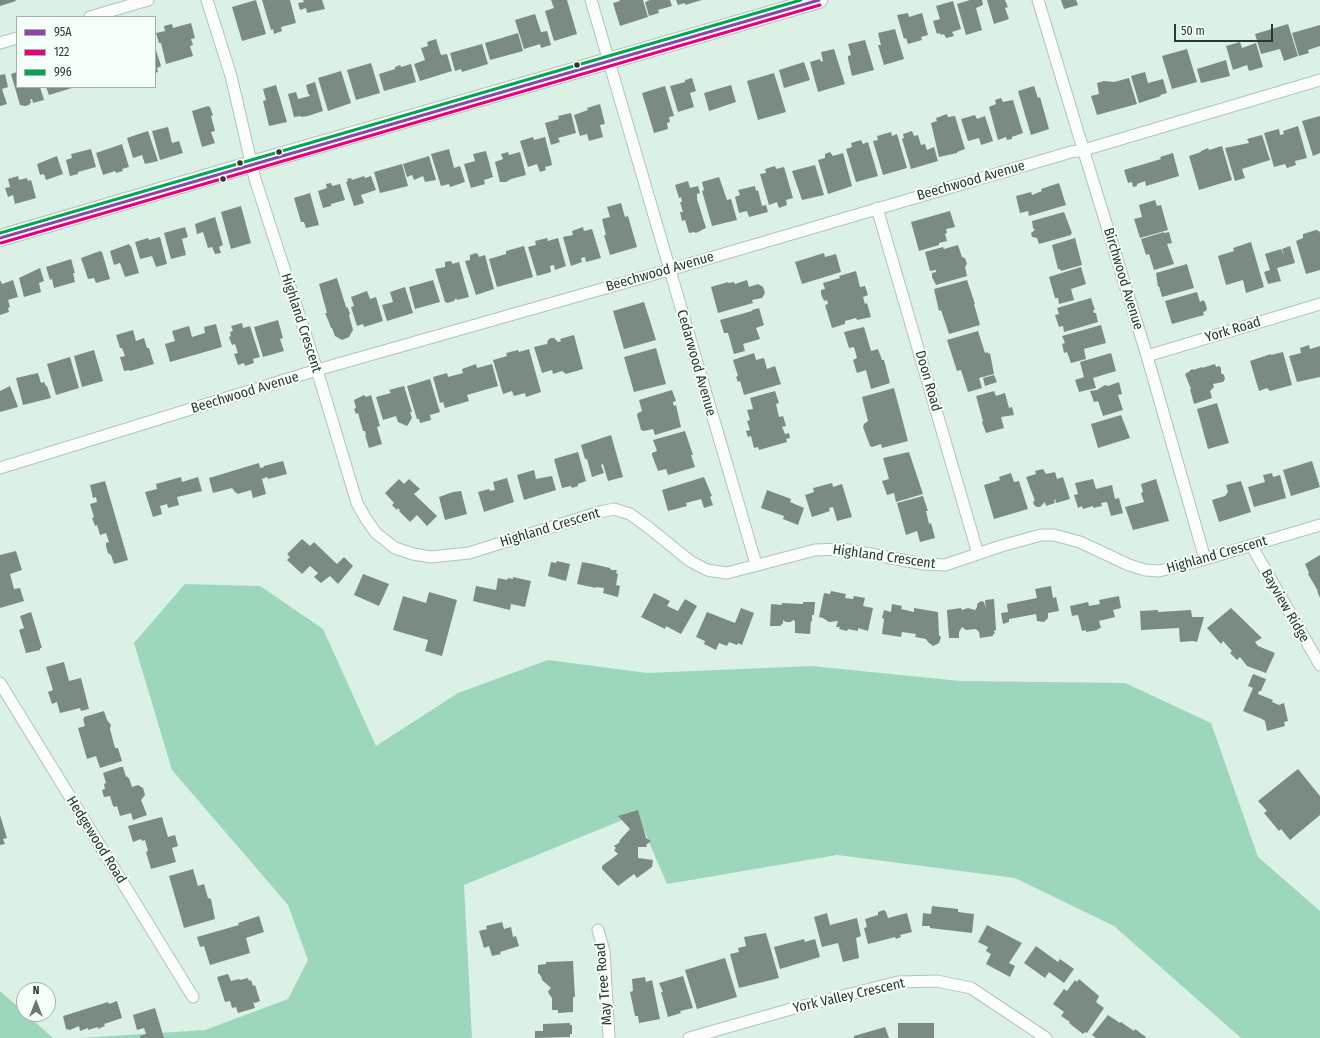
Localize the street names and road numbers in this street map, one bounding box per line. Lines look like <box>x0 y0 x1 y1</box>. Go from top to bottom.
street label: Beechwood Avenue <box>915 158 1027 204</box>
street label: Birchwood Avenue <box>1099 226 1147 332</box>
street label: Beechwood Avenue <box>604 249 716 295</box>
street label: Highland Crescent <box>277 271 325 375</box>
street label: Cedarwood Avenue <box>673 308 719 418</box>
street label: York Road <box>1203 314 1263 346</box>
street label: Doon Road <box>911 349 945 413</box>
street label: Beechwood Avenue <box>189 369 301 417</box>
street label: Highland Crescent <box>498 505 602 551</box>
street label: Highland Crescent <box>1165 533 1269 577</box>
street label: Highland Crescent <box>832 541 936 573</box>
street label: Bayview Ridge <box>1257 566 1313 646</box>
street label: Hedgewood Road <box>62 793 130 887</box>
street label: May Tree Road <box>592 942 616 1026</box>
street label: York Valley Crescent <box>792 975 906 1017</box>

